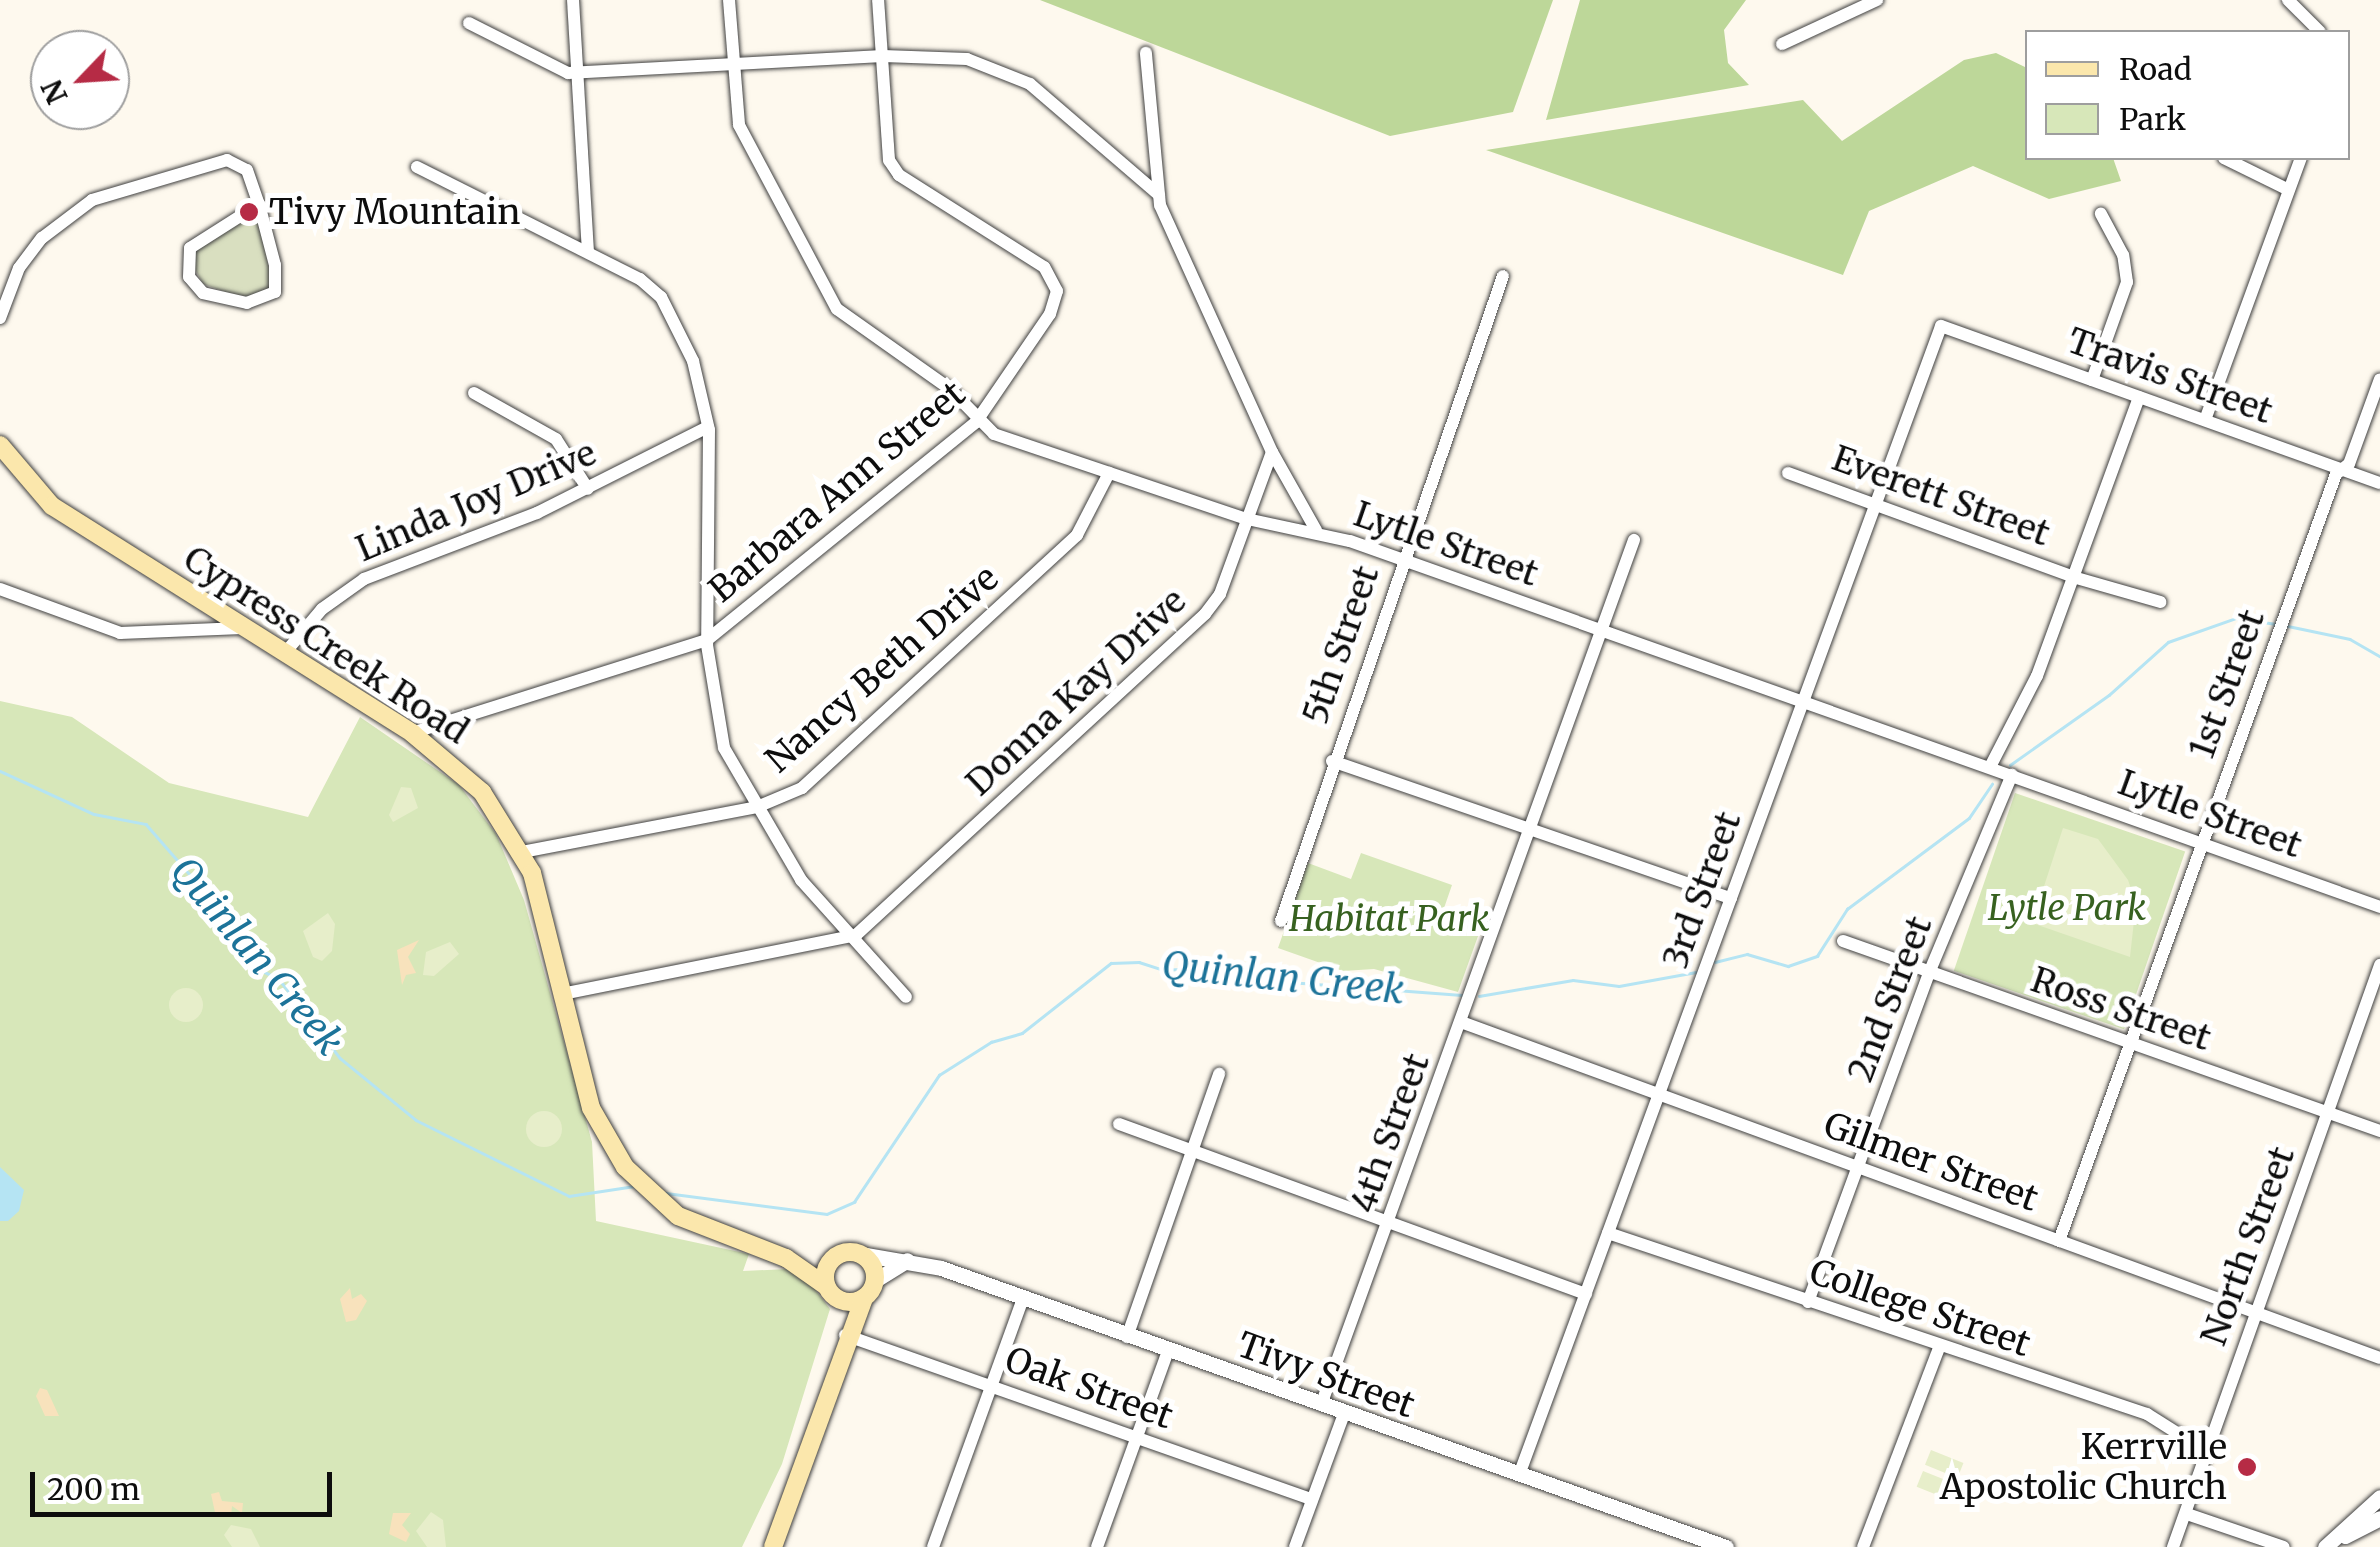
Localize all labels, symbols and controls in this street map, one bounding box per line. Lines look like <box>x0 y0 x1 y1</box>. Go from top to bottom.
north arrow <box>30 30 130 130</box>
legend <box>2025 30 2350 160</box>
text: Road <box>2119 50 2192 88</box>
text: N <box>34 74 76 109</box>
text: Park <box>2119 100 2186 138</box>
place label: Tivy Mountain <box>269 191 520 233</box>
marker: Tivy Mountain <box>238 201 260 223</box>
street label: Travis Street <box>2062 320 2278 432</box>
street label: Barbara Ann Street <box>701 373 973 611</box>
street label: Linda Joy Drive <box>350 432 602 570</box>
street label: Everett Street <box>1827 437 2055 555</box>
street label: Lytle Street <box>1349 493 1543 595</box>
street label: Cypress Creek Road <box>176 537 476 753</box>
street label: Nancy Beth Drive <box>758 557 1006 781</box>
street label: 5th Street <box>1294 560 1388 730</box>
street label: Donna Kay Drive <box>958 580 1194 804</box>
street label: 1st Street <box>2181 604 2273 764</box>
street label: Lytle Street <box>2113 762 2307 866</box>
street label: 3rd Street <box>1654 806 1750 974</box>
water label: Quinlan Creek <box>161 848 353 1064</box>
park label: Lytle Park <box>1988 887 2146 929</box>
park label: Habitat Park <box>1289 898 1489 940</box>
street label: 2nd Street <box>1839 911 1941 1087</box>
water label: Quinlan Creek <box>1160 943 1406 1013</box>
street label: Ross Street <box>2026 959 2216 1059</box>
street label: 4th Street <box>1342 1048 1438 1218</box>
street label: Gilmer Street <box>1818 1104 2044 1220</box>
street label: North Street <box>2193 1141 2303 1351</box>
street label: College Street <box>1804 1251 2036 1365</box>
street label: Tivy Street <box>1232 1324 1420 1426</box>
street label: Oak Street <box>1000 1338 1178 1438</box>
place label: Kerrville Apostolic Church <box>1940 1426 2227 1508</box>
scale bar <box>35 1452 338 1514</box>
marker: Kerrville Apostolic Church <box>2236 1456 2258 1478</box>
text: 200 m <box>47 1470 140 1508</box>

